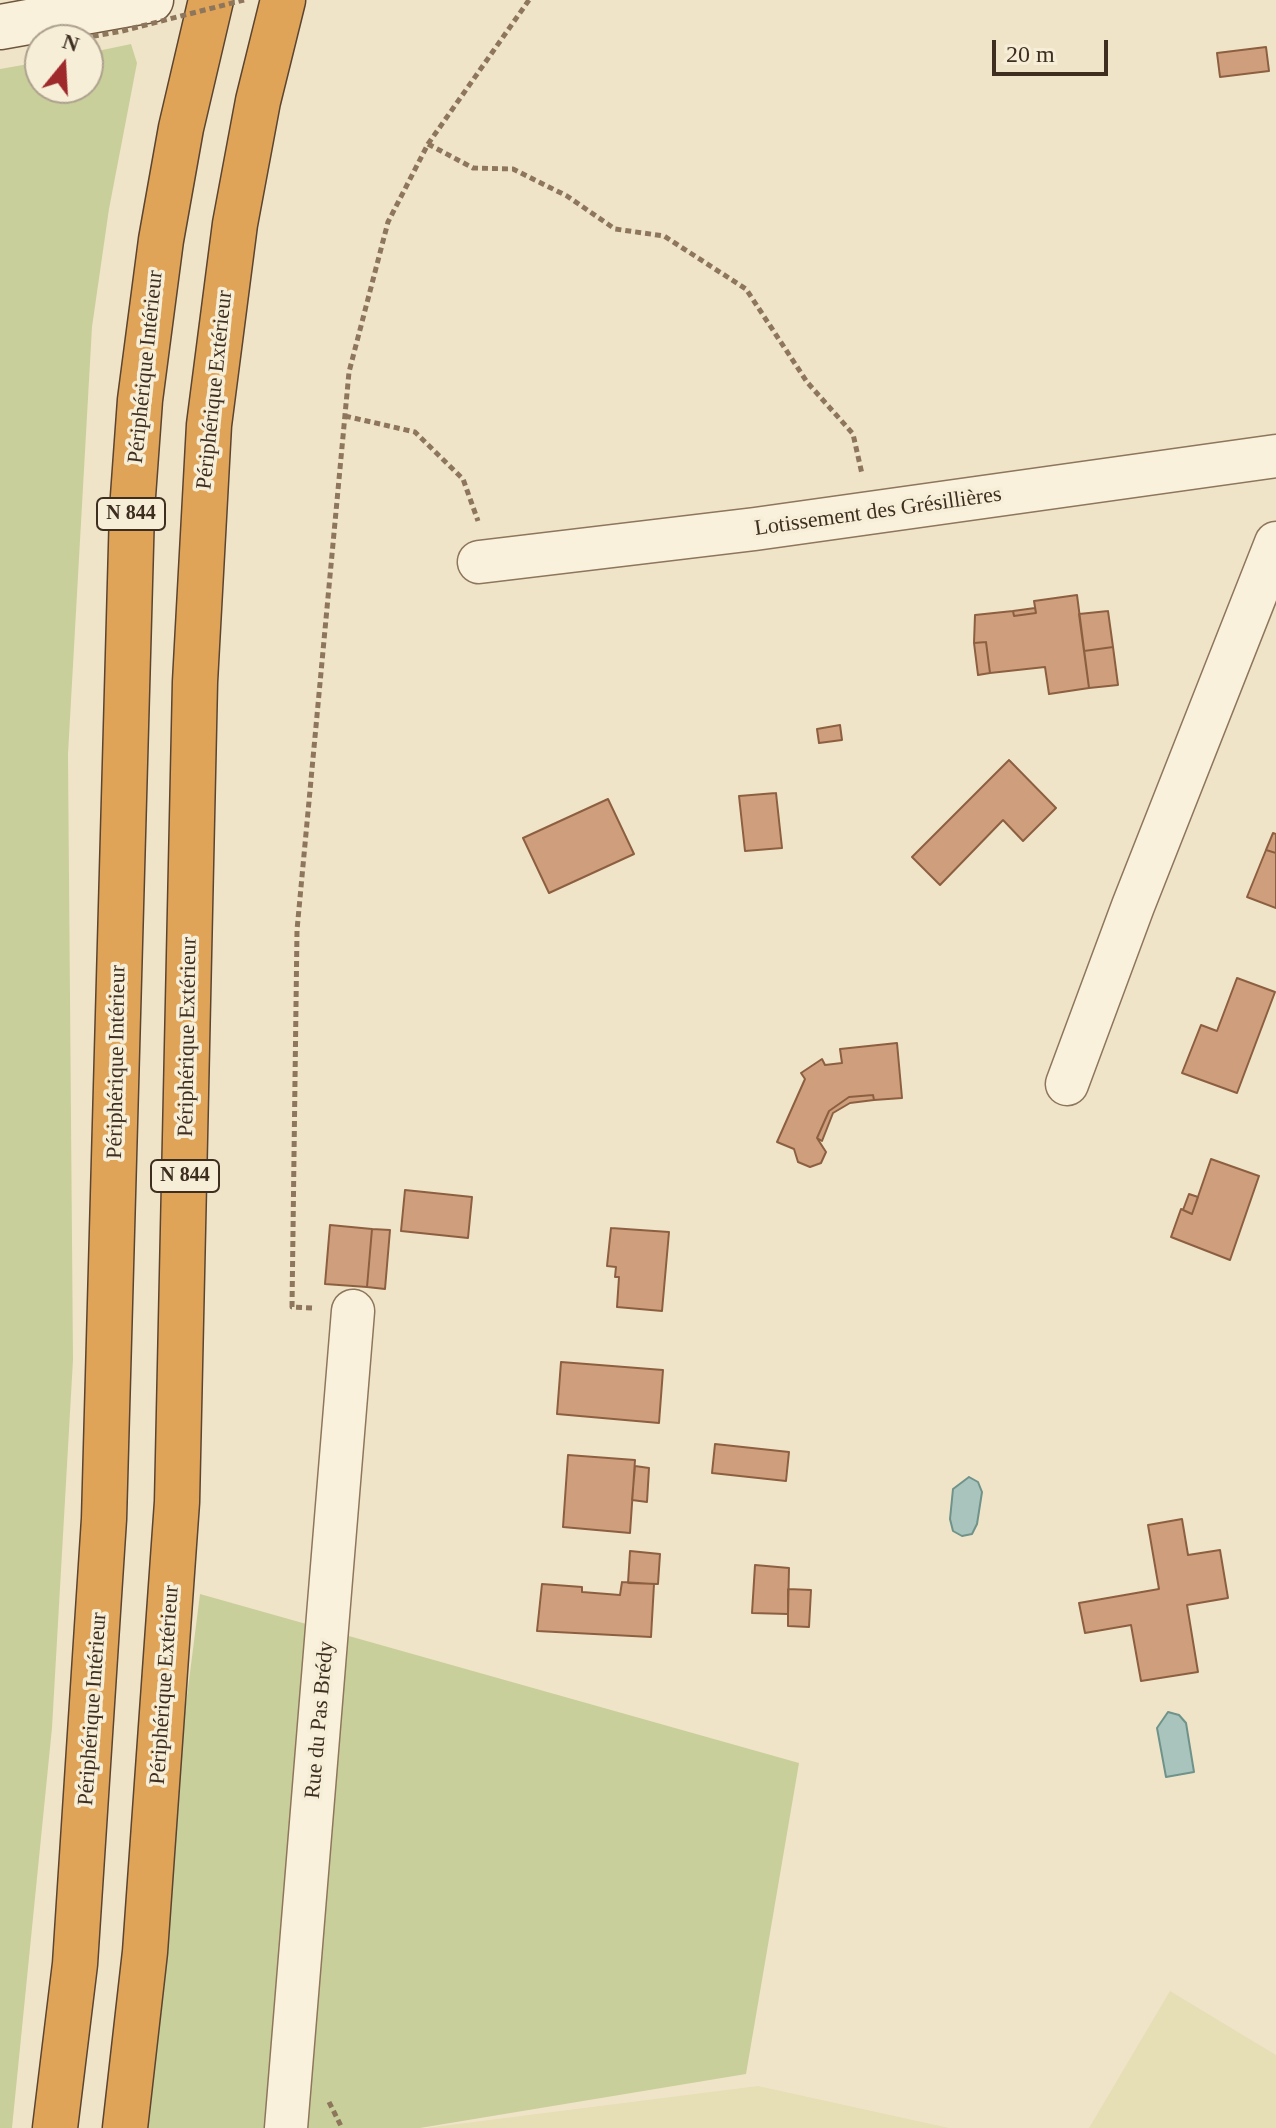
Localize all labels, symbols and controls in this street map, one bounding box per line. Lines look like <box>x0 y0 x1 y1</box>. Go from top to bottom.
north arrow <box>24 24 104 104</box>
scale bar <box>996 24 1112 74</box>
text: N <box>60 28 82 57</box>
text: 20 m <box>1006 41 1055 67</box>
street label: Périphérique Intérieur <box>123 269 169 465</box>
street label: Périphérique Extérieur <box>191 289 239 491</box>
street label: Lotissement des Grésillières <box>753 482 1003 542</box>
road number: N 844 <box>97 498 165 530</box>
street label: Périphérique Extérieur <box>173 937 203 1137</box>
street label: Périphérique Intérieur <box>102 965 132 1159</box>
road number: N 844 <box>151 1160 219 1192</box>
street label: Périphérique Extérieur <box>145 1584 185 1786</box>
street label: Périphérique Intérieur <box>73 1611 113 1807</box>
street label: Rue du Pas Brédy <box>300 1640 340 1800</box>

